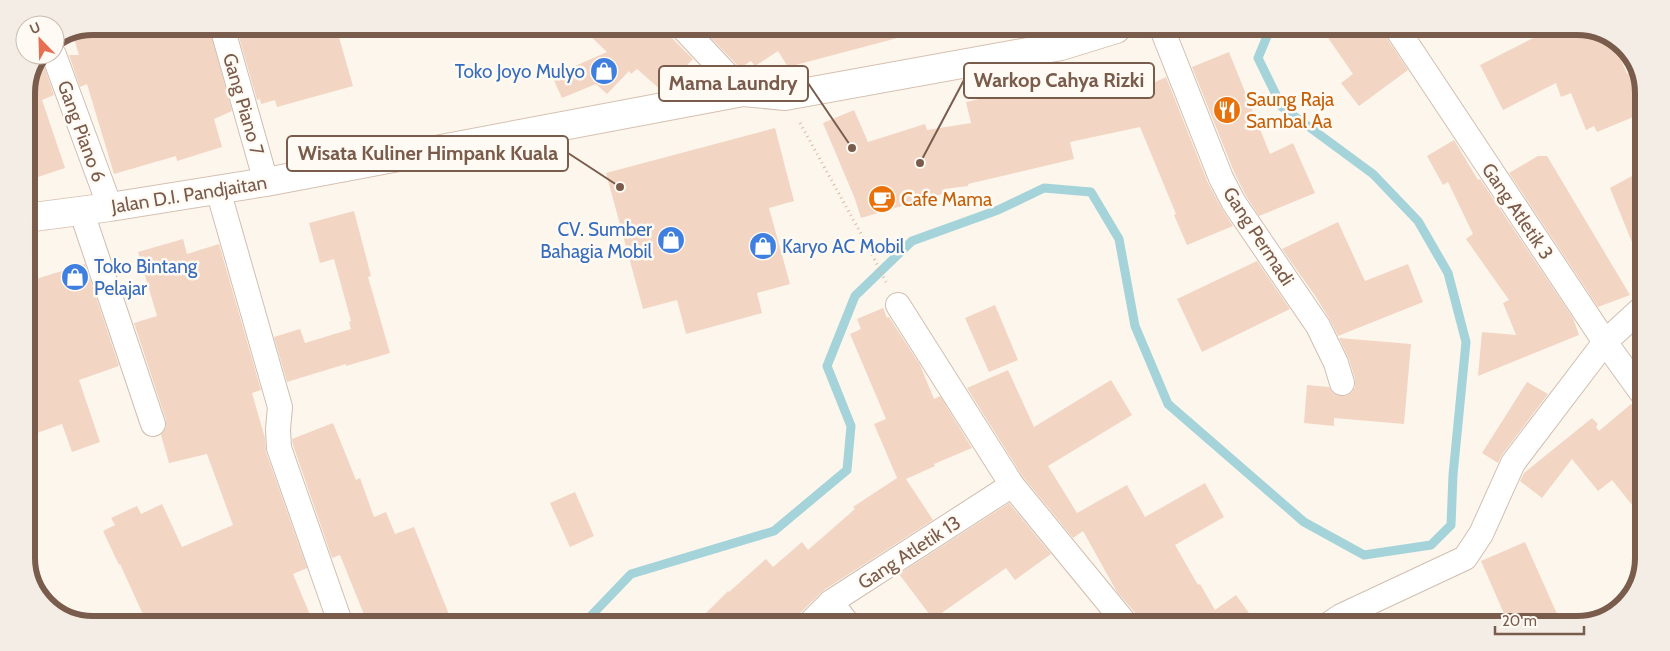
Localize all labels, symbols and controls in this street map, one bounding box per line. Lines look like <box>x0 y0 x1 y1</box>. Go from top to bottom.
north arrow <box>15 15 65 65</box>
text: U <box>27 18 43 38</box>
street label: Gang Piano 7 <box>218 50 269 158</box>
shop icon: Toko Joyo Mulyo <box>589 56 619 86</box>
place label: Toko Joyo Mulyo <box>455 60 585 83</box>
callout: Warkop Cahya Rizki <box>964 63 1154 98</box>
callout: Mama Laundry <box>659 66 808 101</box>
text: Warkop Cahya Rizki <box>974 68 1144 92</box>
text: Mama Laundry <box>668 71 798 95</box>
street label: Gang Piano 6 <box>53 77 111 185</box>
place label: Saung Raja Sambal Aa <box>1246 88 1334 133</box>
restaurant icon: Saung Raja Sambal Aa <box>1212 95 1242 125</box>
callout: Wisata Kuliner Himpank Kuala <box>287 136 568 171</box>
text: Wisata Kuliner Himpank Kuala <box>298 141 558 165</box>
street label: Gang Atletik 3 <box>1477 159 1558 264</box>
street label: Jalan D.I. Pandjaitan <box>109 171 268 218</box>
street label: Gang Permadi <box>1218 183 1299 290</box>
cafe icon: Cafe Mama <box>867 184 897 214</box>
place label: Cafe Mama <box>901 188 992 211</box>
place label: CV. Sumber Bahagia Mobil <box>540 218 653 263</box>
shop icon: CV. Sumber Bahagia Mobil <box>656 225 686 255</box>
shop icon: Karyo AC Mobil <box>748 231 778 261</box>
place label: Karyo AC Mobil <box>782 235 905 258</box>
place label: Toko Bintang Pelajar <box>94 255 198 300</box>
shop icon: Toko Bintang Pelajar <box>60 262 90 292</box>
street label: Gang Atletik 13 <box>854 511 965 594</box>
scale bar <box>1495 604 1584 636</box>
text: 20 m <box>1502 612 1537 630</box>

